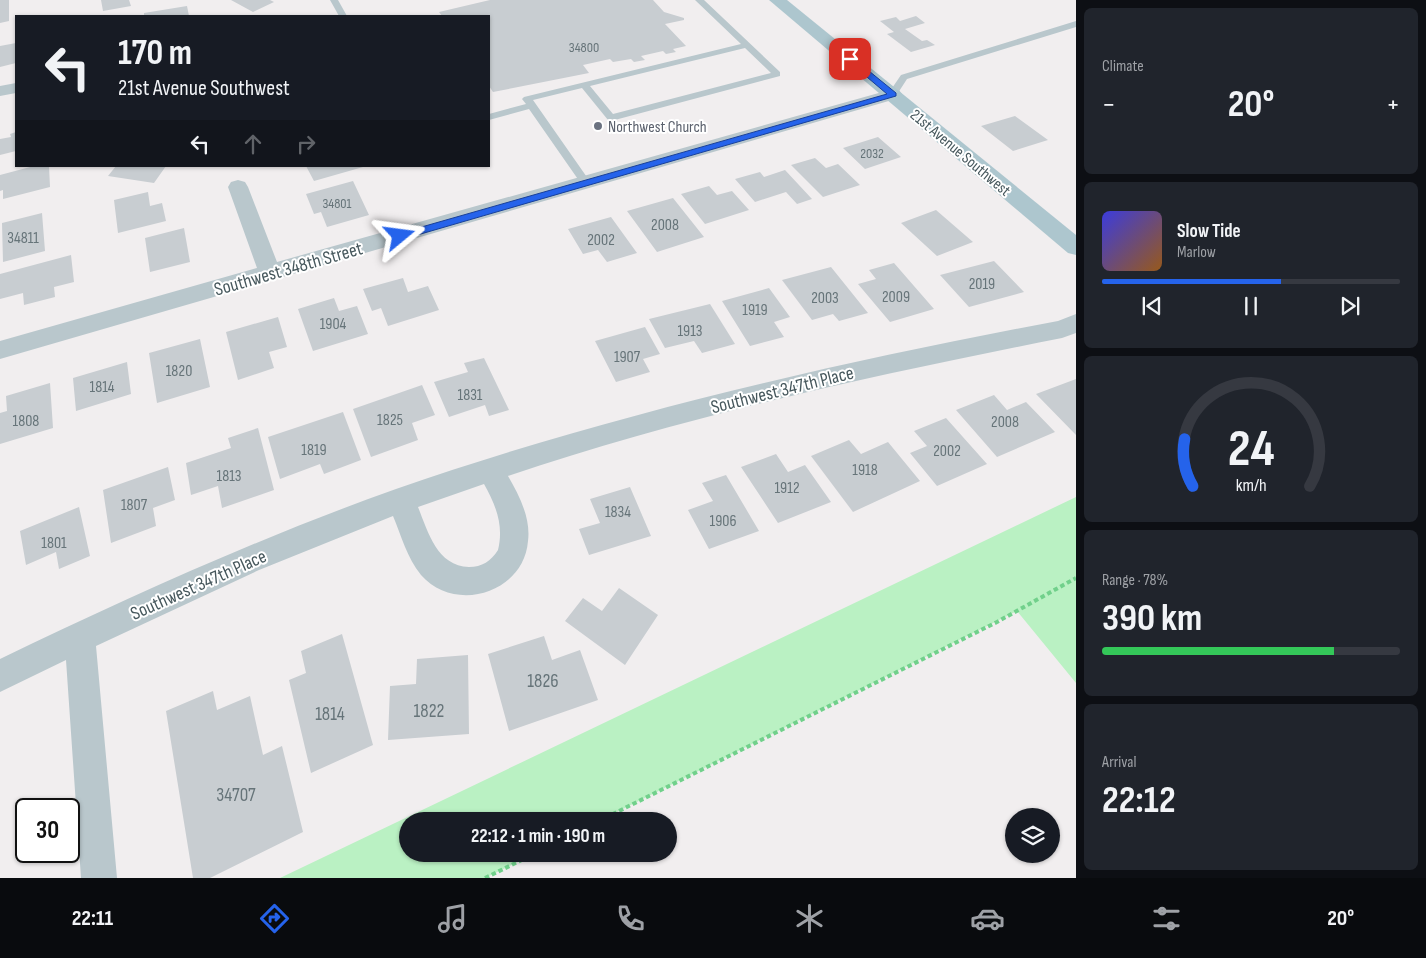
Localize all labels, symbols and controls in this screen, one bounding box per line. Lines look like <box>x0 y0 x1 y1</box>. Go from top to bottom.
text: 170 m <box>118 32 192 75</box>
icon: left <box>35 35 100 100</box>
pin <box>829 38 871 80</box>
house number: 34800 <box>569 39 599 56</box>
icon: arrive <box>836 45 864 73</box>
text: Climate <box>1102 57 1144 76</box>
text: 21st Avenue Southwest <box>118 75 290 102</box>
text: 20° <box>1228 82 1274 127</box>
text: − <box>1102 88 1116 121</box>
text: + <box>1386 88 1400 121</box>
street label: 21st Avenue Southwest <box>906 106 1014 201</box>
place label: Northwest Church <box>608 118 707 137</box>
marker: Northwest Church <box>592 120 604 132</box>
icon: left <box>186 130 214 158</box>
icon: ahead <box>239 130 267 158</box>
icon: right <box>292 130 320 158</box>
house number: 2032 <box>860 145 884 162</box>
house number: 34801 <box>322 195 352 212</box>
position arrow <box>373 209 425 261</box>
house number: 2008 <box>651 216 679 235</box>
text: Slow Tide <box>1177 220 1241 243</box>
house number: 34811 <box>7 229 39 248</box>
house number: 2002 <box>587 231 615 250</box>
street label: Southwest 348th Street <box>212 237 365 302</box>
text: Marlow <box>1177 243 1216 262</box>
house number: 2019 <box>969 275 995 294</box>
house number: 2009 <box>882 288 910 307</box>
house number: 2003 <box>811 289 839 308</box>
icon: previous <box>1138 292 1166 320</box>
icon: pause <box>1237 292 1265 320</box>
icon: next <box>1336 292 1364 320</box>
house number: 1919 <box>742 301 768 320</box>
house number: 1904 <box>320 315 347 334</box>
house number: 1913 <box>678 322 703 341</box>
house number: 1907 <box>614 348 641 367</box>
house number: 1820 <box>166 362 192 381</box>
street label: Southwest 347th Place <box>709 362 856 419</box>
house number: 1814 <box>90 378 115 397</box>
house number: 1831 <box>458 386 483 405</box>
house number: 1825 <box>377 411 403 430</box>
house number: 1808 <box>13 412 39 431</box>
house number: 2008 <box>991 413 1019 432</box>
text: 24 <box>1228 418 1274 481</box>
house number: 1819 <box>301 441 327 460</box>
house number: 2002 <box>933 442 961 461</box>
house number: 1918 <box>852 461 878 480</box>
house number: 1813 <box>217 467 241 486</box>
text: km/h <box>1236 475 1266 496</box>
house number: 1912 <box>774 479 800 498</box>
house number: 1807 <box>121 496 148 515</box>
house number: 1834 <box>605 503 631 522</box>
house number: 1906 <box>710 512 736 531</box>
house number: 1801 <box>41 534 67 553</box>
street label: Southwest 347th Place <box>127 545 270 626</box>
text: Range · 78% <box>1102 571 1168 590</box>
text: 390 km <box>1102 596 1202 641</box>
house number: 1826 <box>527 670 559 693</box>
house number: 1822 <box>414 700 444 723</box>
house number: 1814 <box>315 703 345 726</box>
text: Arrival <box>1102 753 1136 772</box>
text: 22:12 <box>1102 778 1176 823</box>
house number: 34707 <box>216 784 256 807</box>
speed limit sign: 30 <box>15 798 80 863</box>
map controls <box>1005 808 1060 863</box>
button: layers <box>1005 808 1060 863</box>
text: 22:12 · 1 min · 190 m <box>471 825 605 848</box>
icon: directions <box>257 901 292 936</box>
icon: music <box>435 901 470 936</box>
icon: phone <box>613 901 648 936</box>
icon: climate <box>792 901 827 936</box>
icon: car <box>970 901 1005 936</box>
icon: filters <box>1149 901 1184 936</box>
text: 22:11 <box>72 905 113 932</box>
text: 20° <box>1327 905 1354 932</box>

